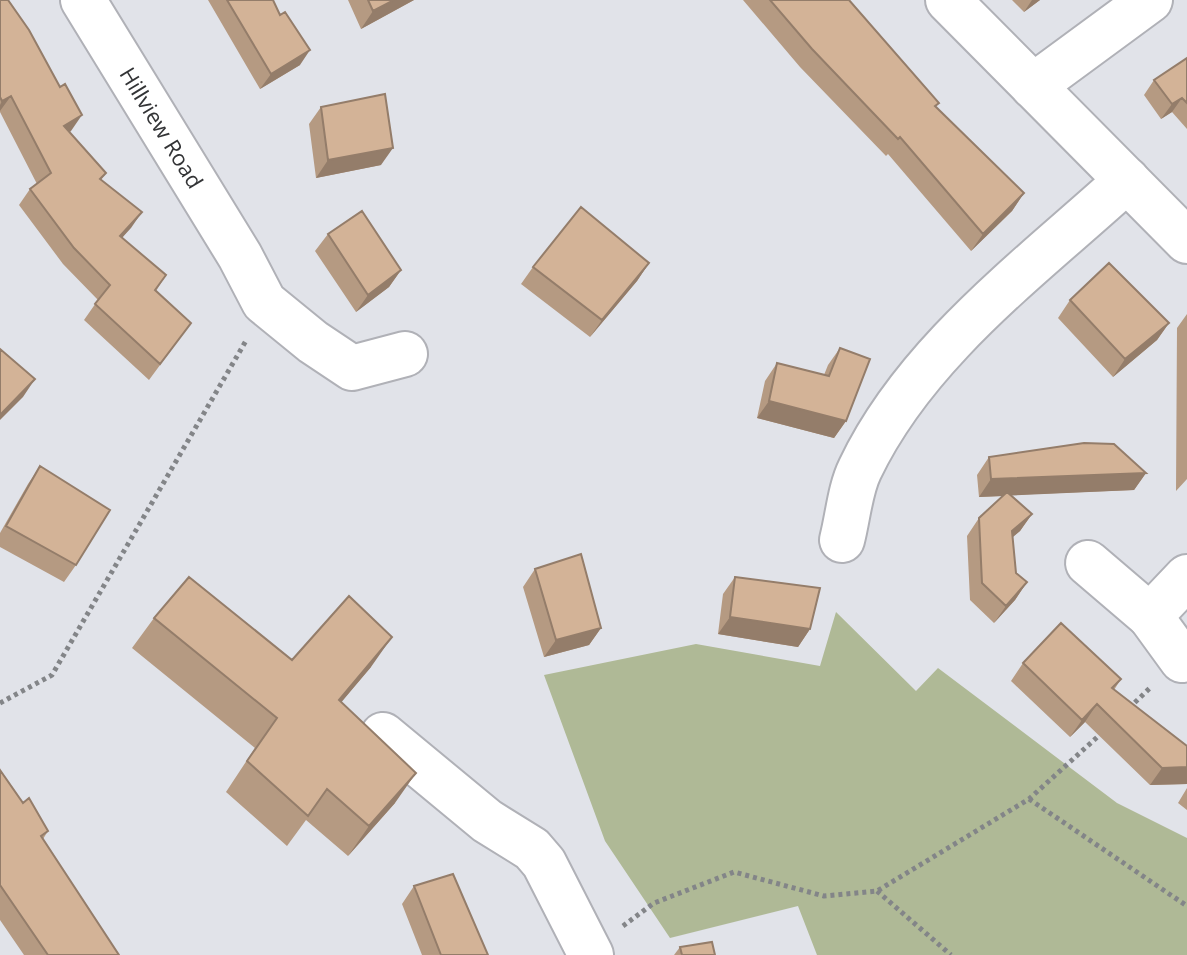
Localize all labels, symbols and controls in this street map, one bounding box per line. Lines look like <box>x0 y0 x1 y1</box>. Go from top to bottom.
street label: Hillview Road <box>114 61 211 194</box>

